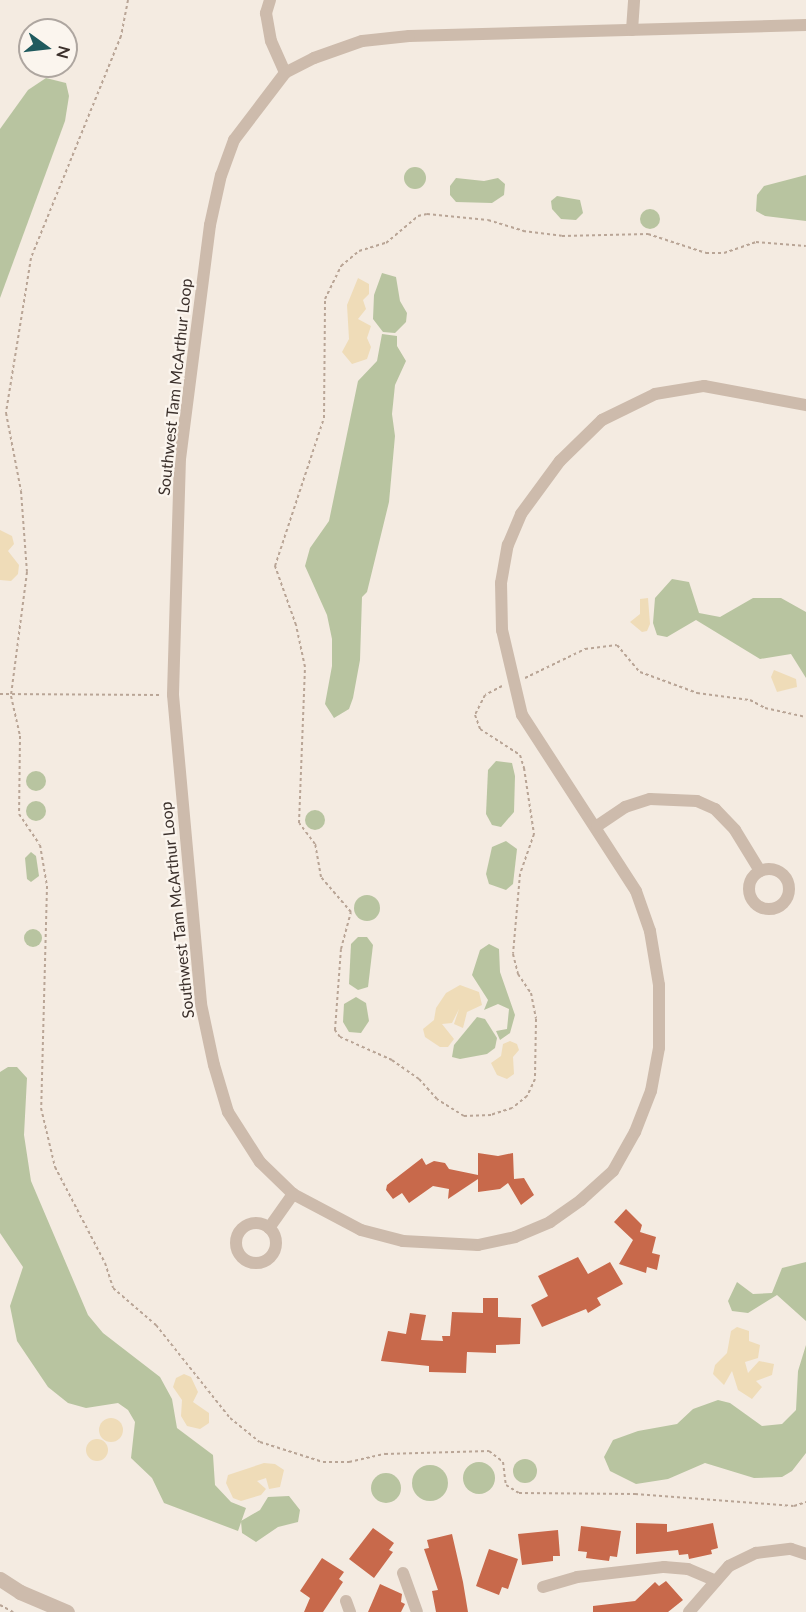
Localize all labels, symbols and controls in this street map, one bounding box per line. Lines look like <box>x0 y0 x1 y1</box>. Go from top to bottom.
north arrow <box>18 18 78 78</box>
text: N <box>53 44 75 61</box>
street label: Southwest Tam McArthur Loop <box>154 277 196 497</box>
street label: Southwest Tam McArthur Loop <box>156 800 198 1020</box>

